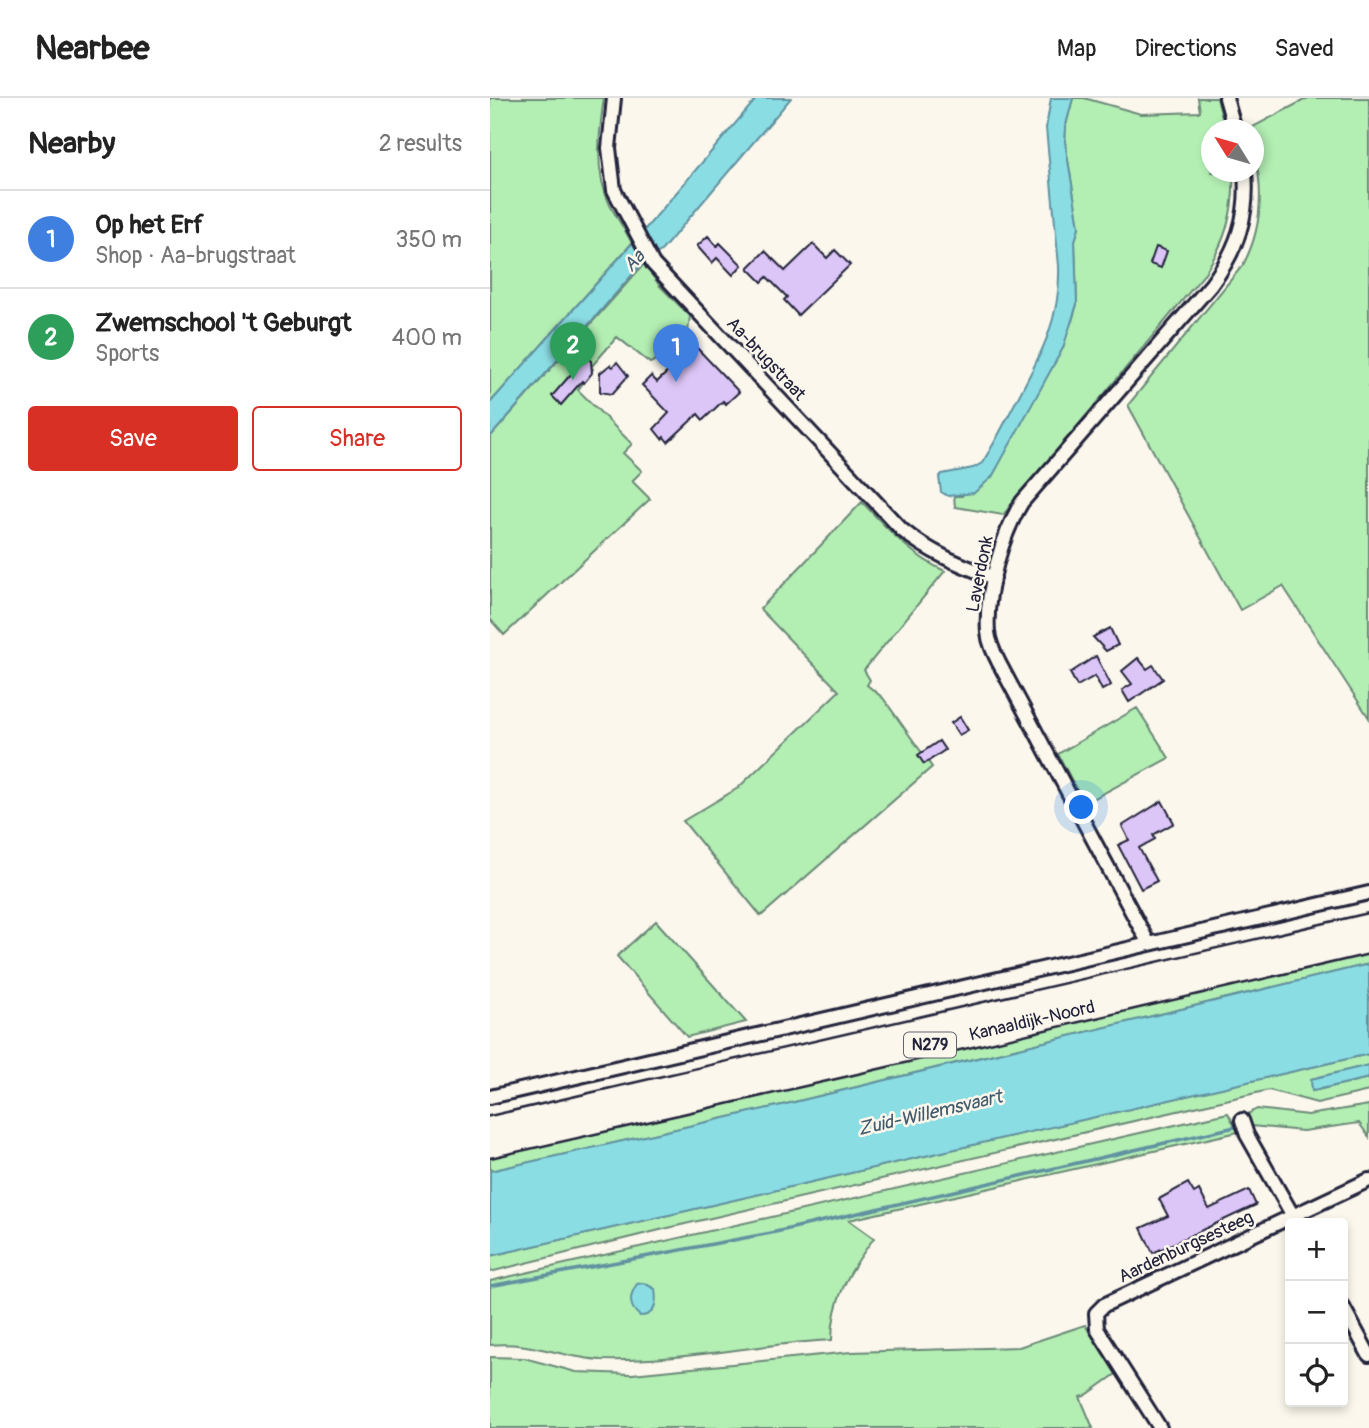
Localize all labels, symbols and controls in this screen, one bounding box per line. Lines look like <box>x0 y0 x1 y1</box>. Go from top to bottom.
text: Nearbee <box>35 28 149 69</box>
text: Map <box>1057 34 1097 63</box>
text: Directions <box>1135 34 1236 63</box>
text: Saved <box>1274 34 1334 63</box>
north arrow <box>1201 119 1264 182</box>
text: Nearby <box>28 125 115 162</box>
text: 2 results <box>379 129 462 158</box>
text: Op het Erf <box>95 209 204 241</box>
text: 1 <box>47 225 56 254</box>
text: 350 m <box>396 225 462 254</box>
text: Shop · Aa-brugstraat <box>95 241 296 270</box>
water label: Aa <box>618 244 651 277</box>
text: Zwemschool 't Geburgt <box>95 307 352 339</box>
street label: Aa-brugstraat <box>721 312 811 406</box>
pin: 2 <box>550 322 596 380</box>
text: 2 <box>45 323 57 352</box>
text: 400 m <box>392 323 462 352</box>
pin: 1 <box>653 324 699 382</box>
text: Sports <box>95 339 159 368</box>
button: Save <box>28 406 238 471</box>
button: Share <box>252 406 462 471</box>
street label: Laverdonk <box>961 533 999 614</box>
your location <box>1064 790 1098 824</box>
street label: Kanaaldijk-Noord <box>967 995 1097 1047</box>
road number: N279 <box>904 1032 956 1057</box>
water label: Zuid-Willemsvaart <box>856 1084 1007 1141</box>
street label: Aardenburgsesteeg <box>1115 1206 1257 1288</box>
map controls <box>1285 1218 1348 1407</box>
button: + <box>1285 1218 1348 1281</box>
button: − <box>1285 1281 1348 1344</box>
button: locate <box>1285 1344 1348 1407</box>

